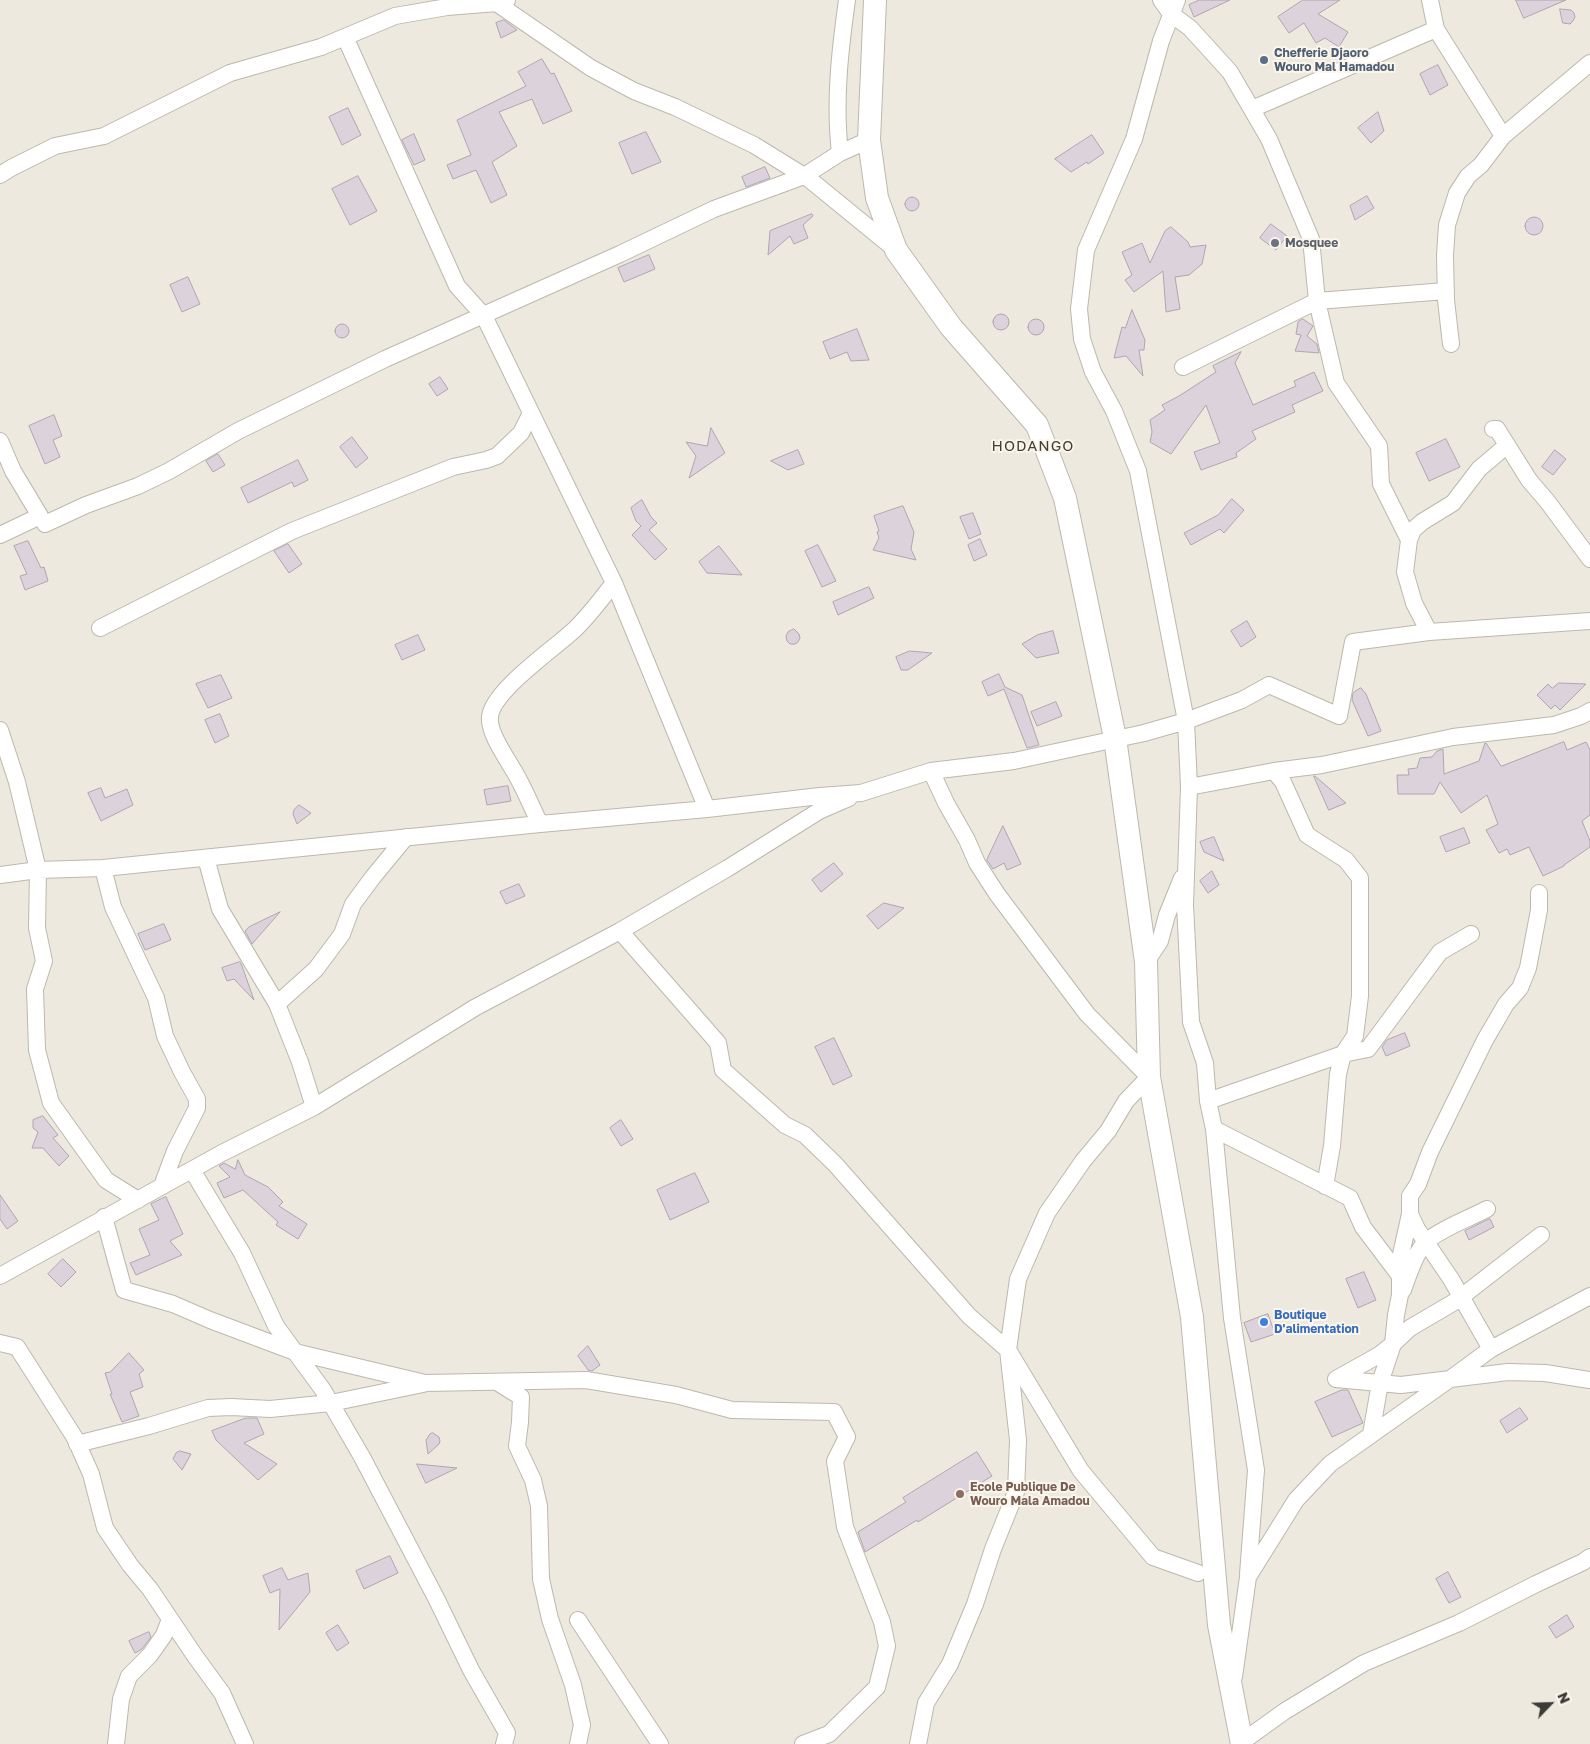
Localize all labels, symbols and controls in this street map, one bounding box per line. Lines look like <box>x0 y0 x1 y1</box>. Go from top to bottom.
place label: Chefferie Djaoro Wouro Mal Hamadou <box>1274 46 1394 74</box>
marker: Chefferie Djaoro Wouro Mal Hamadou <box>1258 54 1270 66</box>
place label: Mosquee <box>1285 236 1338 250</box>
marker: Mosquee <box>1269 237 1281 249</box>
district label: HODANGO <box>991 437 1075 455</box>
place label: Boutique D'alimentation <box>1274 1308 1359 1336</box>
marker: Boutique D'alimentation <box>1258 1316 1270 1328</box>
place label: Ecole Publique De Wouro Mala Amadou <box>970 1480 1090 1508</box>
marker: Ecole Publique De Wouro Mala Amadou <box>954 1488 966 1500</box>
north arrow <box>1525 1679 1575 1729</box>
text: N <box>1554 1689 1574 1706</box>

